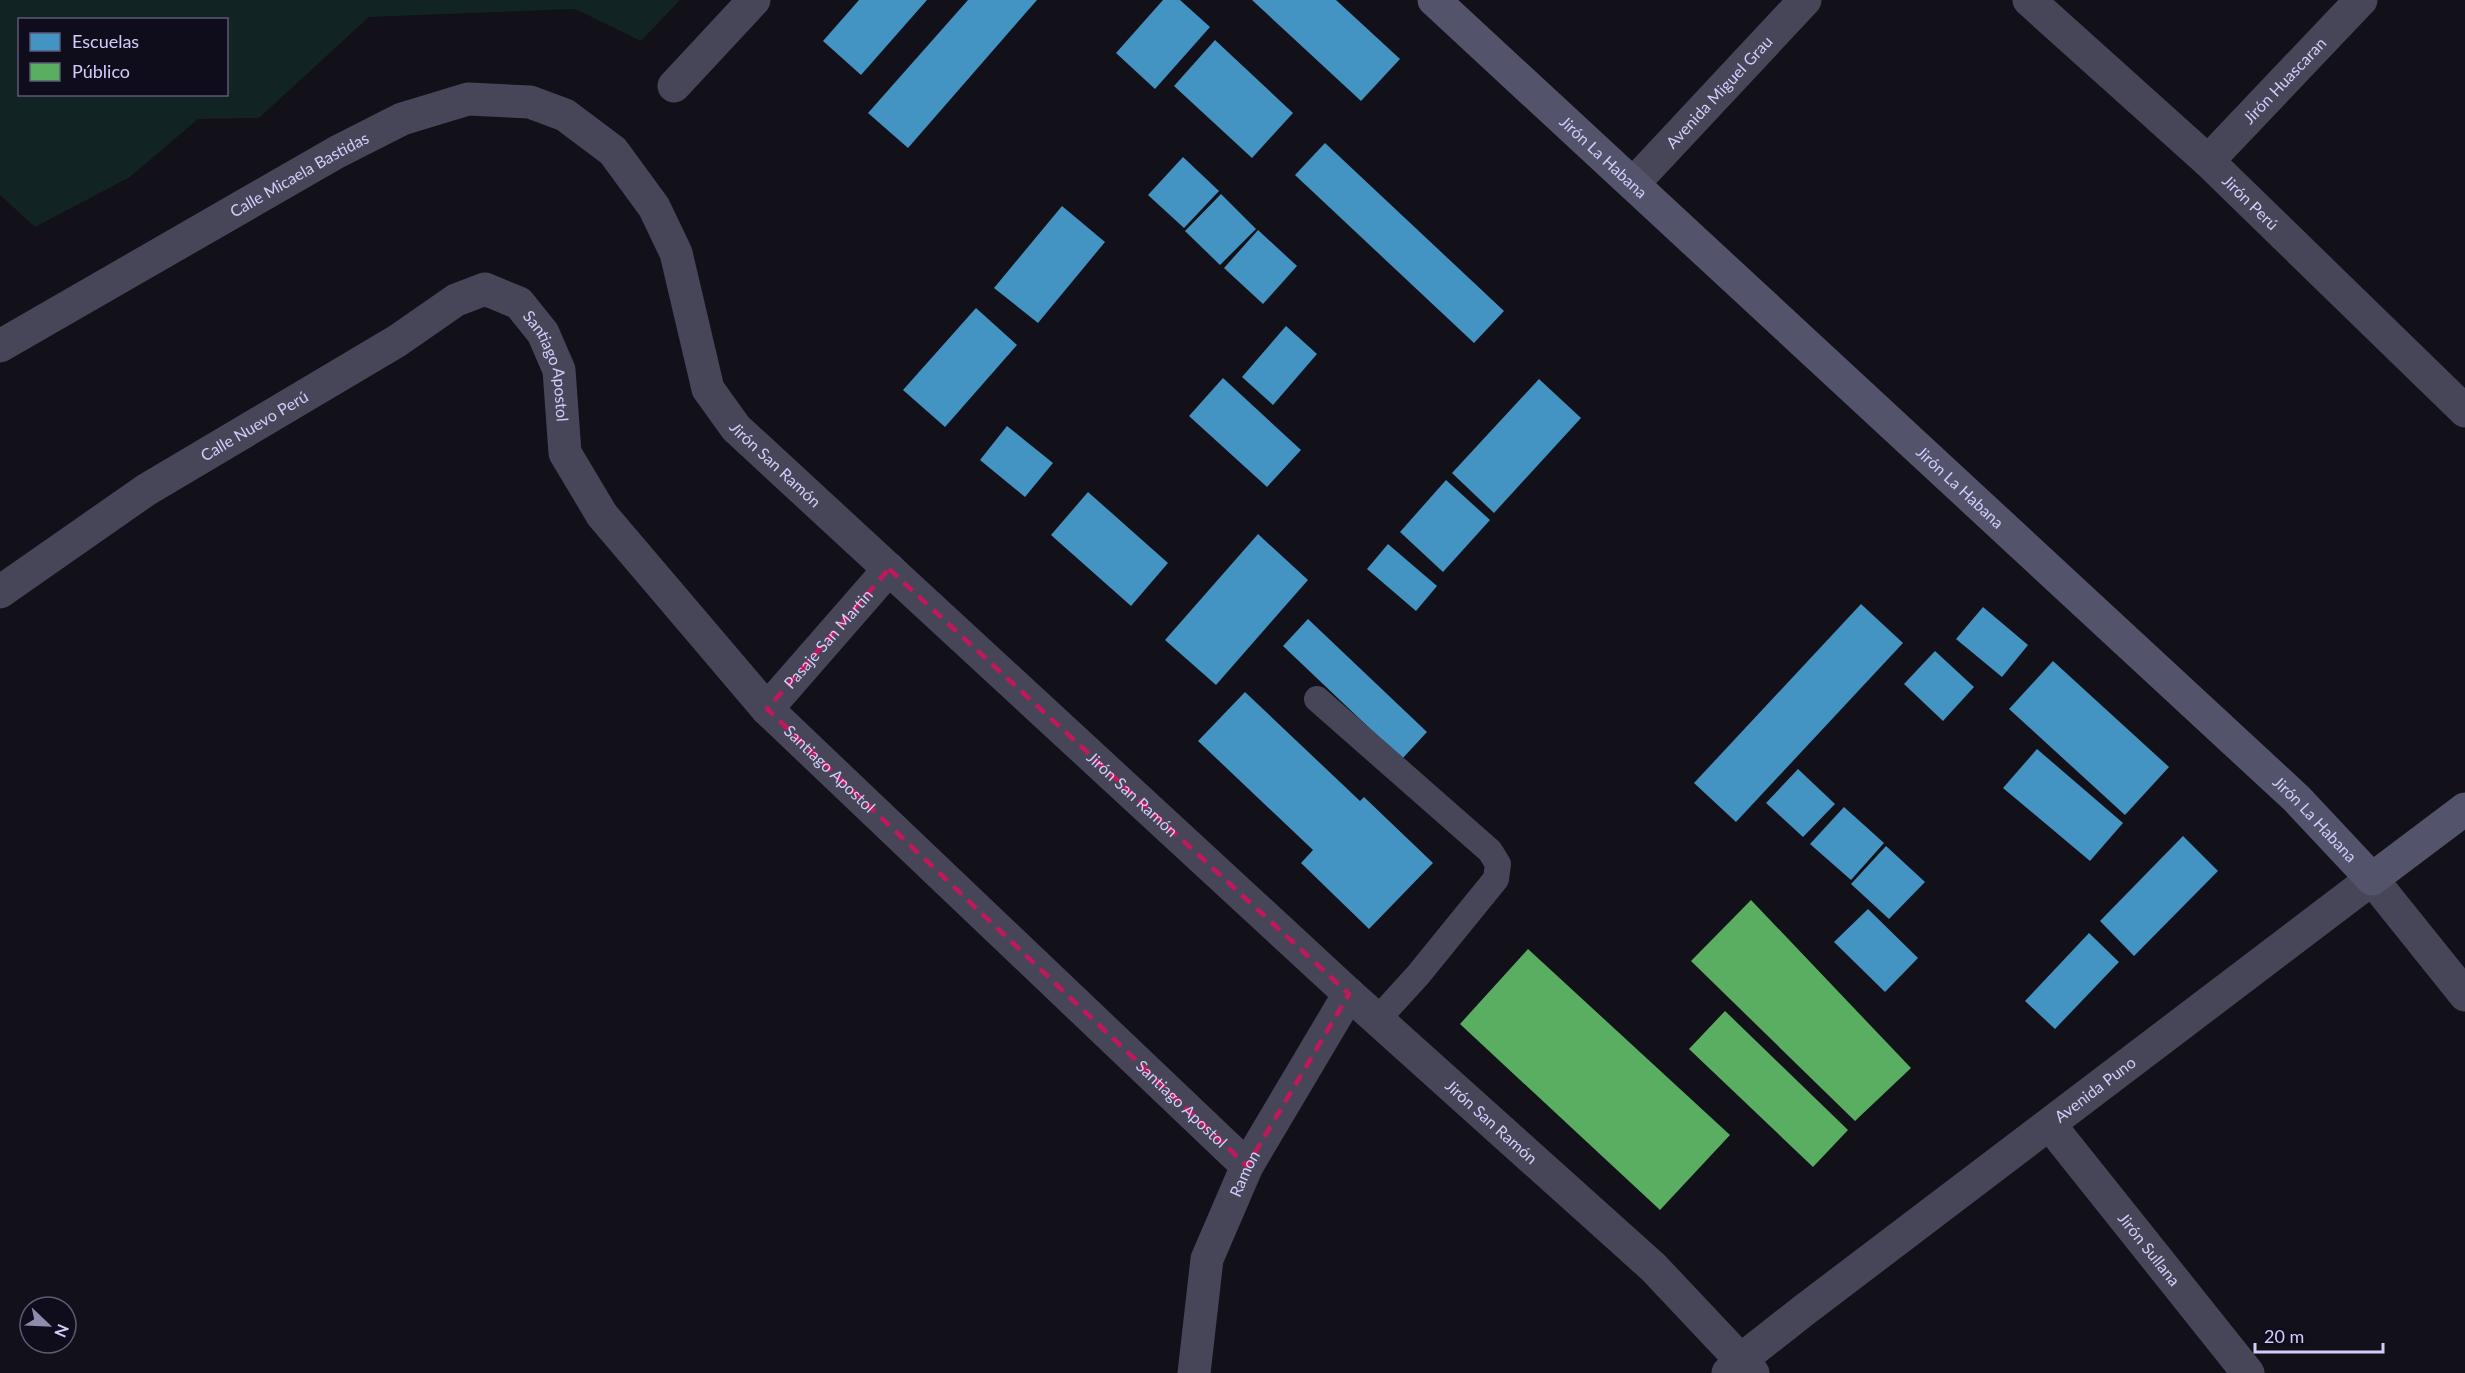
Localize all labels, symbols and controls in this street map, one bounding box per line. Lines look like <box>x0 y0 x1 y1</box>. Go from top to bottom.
legend <box>18 18 228 96</box>
text: Escuelas <box>72 30 139 52</box>
street label: Avenida Miguel Grau <box>1662 31 1776 152</box>
street label: Jirón Huascaran <box>2239 33 2330 127</box>
text: Público <box>72 60 130 82</box>
street label: Jirón La Habana <box>1556 112 1651 202</box>
street label: Calle Micaela Bastidas <box>226 128 372 221</box>
street label: Jirón Perú <box>2219 171 2283 233</box>
street label: Santiago Apostol <box>520 306 573 422</box>
street label: Calle Nuevo Perú <box>197 386 311 465</box>
street label: Jirón San Ramón <box>726 418 825 511</box>
street label: Jirón La Habana <box>1913 442 2008 532</box>
street label: Pasaje San Martin <box>779 585 876 692</box>
street label: Santiago Apostol <box>781 721 879 816</box>
street label: Jirón San Ramón <box>1084 747 1182 840</box>
street label: Jirón La Habana <box>2269 772 2361 866</box>
street label: Avenida Puno <box>2050 1052 2139 1126</box>
street label: Santiago Apostol <box>1133 1056 1231 1151</box>
street label: Jirón San Ramón <box>1442 1075 1542 1168</box>
street label: Ramon <box>1225 1147 1263 1199</box>
street label: Jirón Sullana <box>2115 1209 2184 1289</box>
north arrow <box>18 1295 78 1355</box>
scale bar <box>2255 1316 2382 1354</box>
text: N <box>51 1322 73 1340</box>
text: 20 m <box>2264 1325 2304 1347</box>

